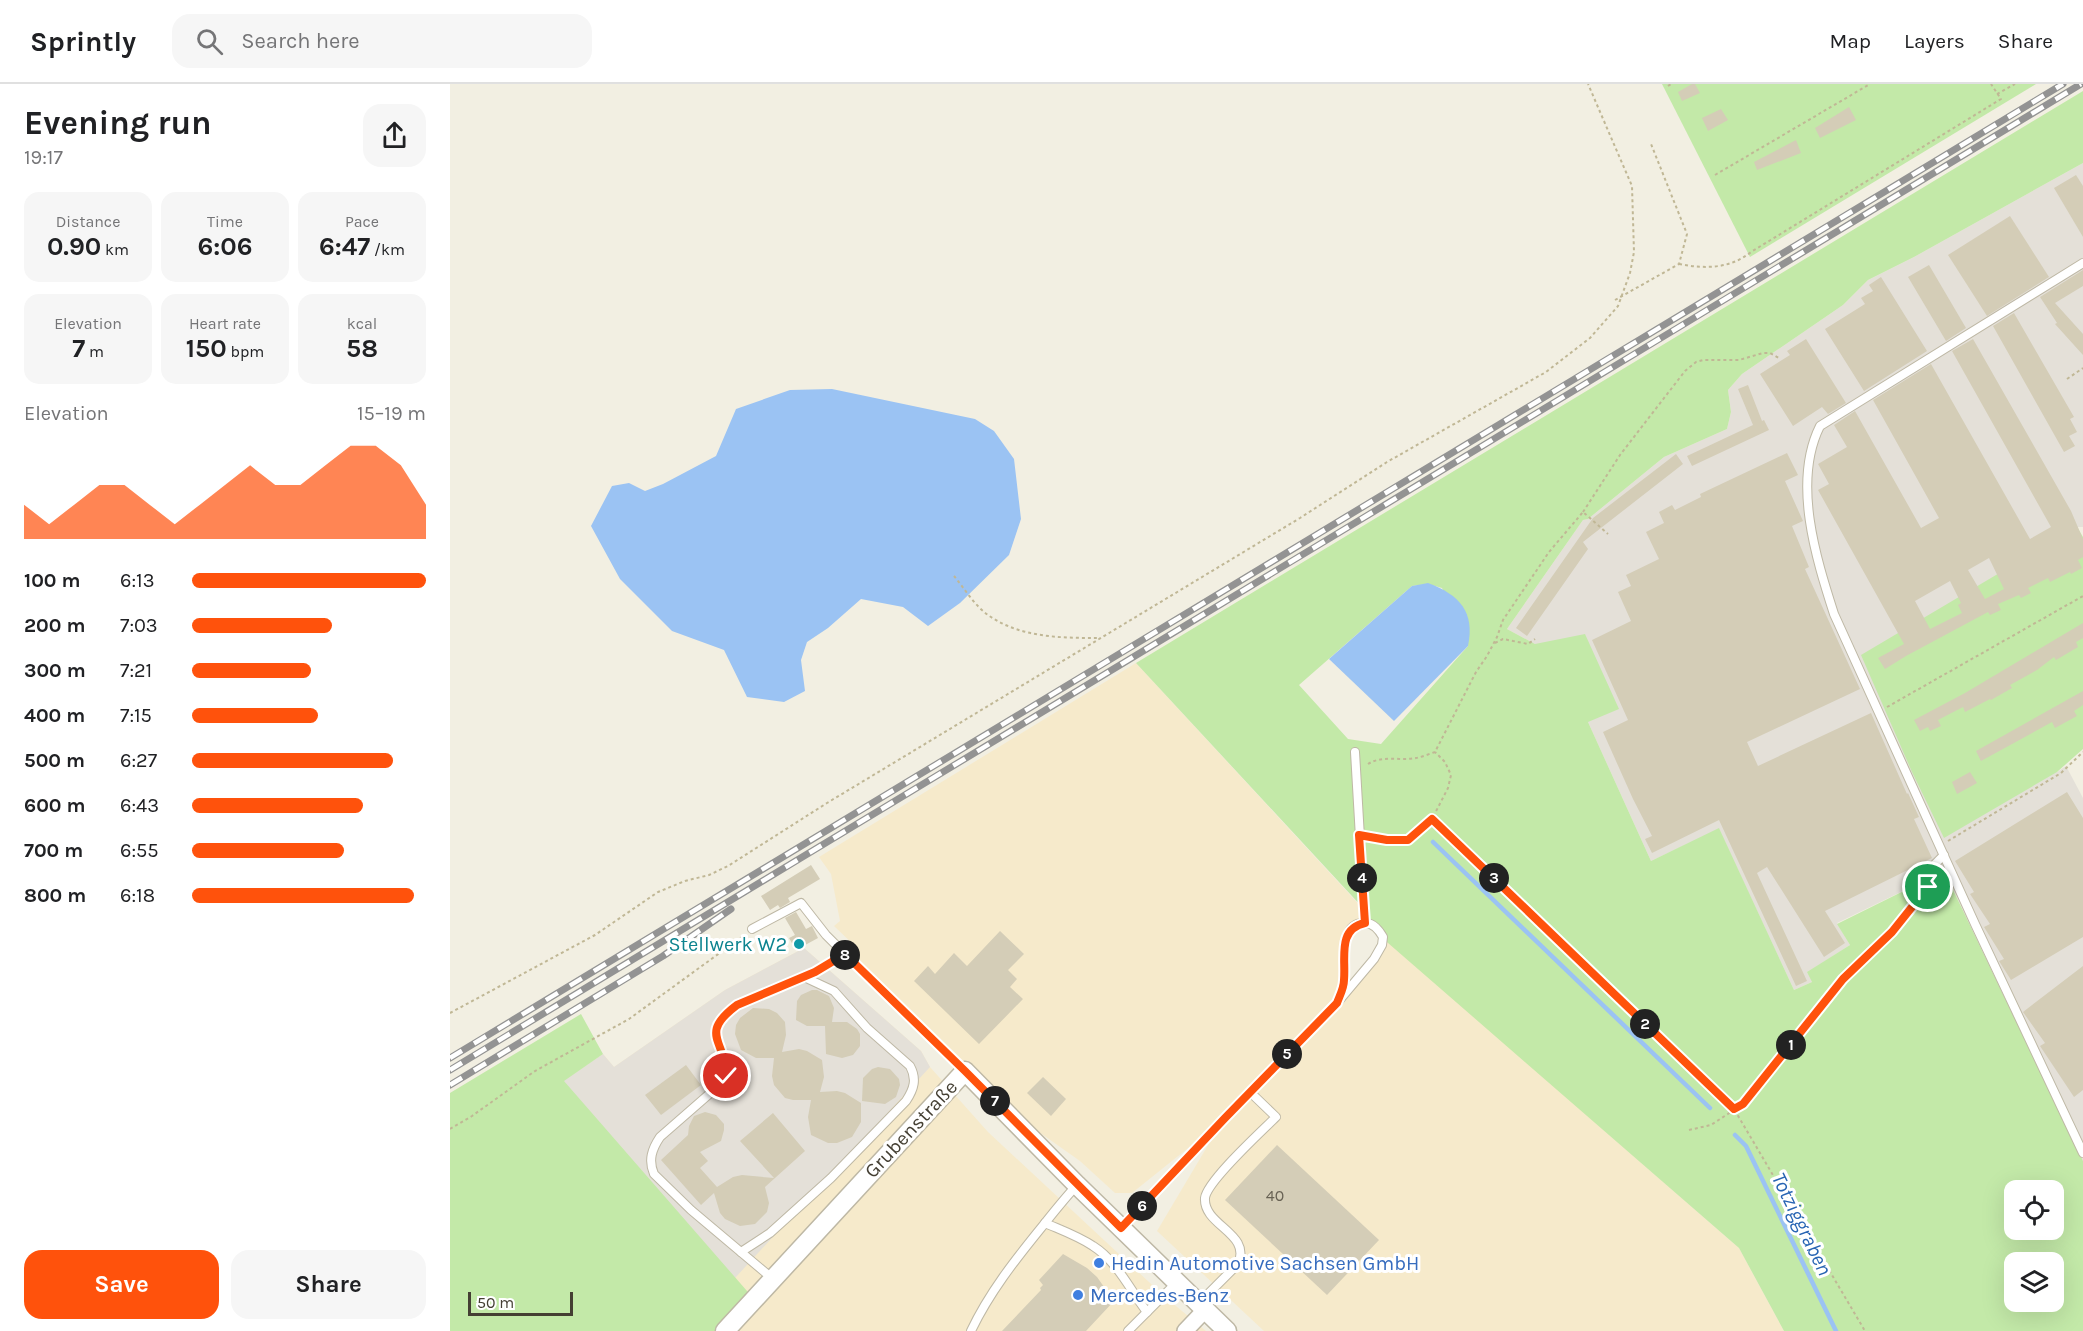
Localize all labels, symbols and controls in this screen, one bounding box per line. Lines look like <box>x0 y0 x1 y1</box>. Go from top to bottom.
search box <box>172 14 592 68</box>
text: Sprintly <box>30 25 136 58</box>
icon: search <box>193 25 226 58</box>
text: Search here <box>241 28 360 54</box>
text: Map <box>1829 29 1871 53</box>
text: Layers <box>1904 29 1965 53</box>
text: Share <box>1998 29 2053 53</box>
text: Evening run <box>24 104 212 142</box>
button: share <box>363 104 426 167</box>
text: 19:17 <box>24 146 63 169</box>
text: Distance <box>56 212 120 231</box>
text: Time <box>207 212 243 231</box>
text: Pace <box>345 212 379 231</box>
text: 0.90 <box>47 231 101 262</box>
text: 6:06 <box>197 231 253 262</box>
text: 6:47 <box>319 231 370 262</box>
text: km <box>101 240 129 259</box>
text: /km <box>370 240 405 259</box>
text: Elevation <box>54 314 122 333</box>
text: Heart rate <box>189 314 261 333</box>
text: kcal <box>347 314 377 333</box>
text: 7 <box>72 333 85 364</box>
text: 150 <box>186 333 227 364</box>
text: 58 <box>346 333 378 364</box>
text: m <box>85 342 104 361</box>
text: bpm <box>227 342 264 361</box>
text: Elevation <box>24 402 109 425</box>
text: 15–19 m <box>357 402 426 425</box>
text: 100 m <box>24 569 80 592</box>
text: 6:13 <box>120 569 154 592</box>
text: 200 m <box>24 614 85 637</box>
text: 7:03 <box>120 614 158 637</box>
text: 300 m <box>24 659 86 682</box>
text: 7:21 <box>120 659 152 682</box>
text: 400 m <box>24 704 85 727</box>
text: 7:15 <box>120 704 152 727</box>
text: 500 m <box>24 749 85 772</box>
text: 6:27 <box>120 749 157 772</box>
text: 600 m <box>24 794 85 817</box>
text: 6:43 <box>120 794 159 817</box>
text: 700 m <box>24 839 83 862</box>
text: 6:55 <box>120 839 159 862</box>
pin <box>1902 861 1953 912</box>
pin: 4 <box>1347 863 1377 893</box>
pin: 3 <box>1479 863 1509 893</box>
text: 4 <box>1357 868 1367 887</box>
text: 3 <box>1489 868 1499 887</box>
icon: arrive <box>1911 870 1944 903</box>
text: 800 m <box>24 884 86 907</box>
text: 6:18 <box>120 884 155 907</box>
place label: Stellwerk W2 <box>668 933 787 956</box>
marker: Stellwerk W2 <box>792 937 806 951</box>
pin: 8 <box>830 940 860 970</box>
text: 8 <box>840 945 850 964</box>
pin: 2 <box>1630 1009 1660 1039</box>
text: 2 <box>1640 1014 1650 1033</box>
pin: 1 <box>1776 1030 1806 1060</box>
text: 1 <box>1788 1035 1794 1054</box>
pin: 5 <box>1272 1039 1302 1069</box>
text: 5 <box>1282 1044 1292 1063</box>
pin <box>700 1050 751 1101</box>
icon: check <box>709 1059 742 1092</box>
street label: Grubenstraße <box>860 1075 962 1183</box>
pin: 7 <box>980 1086 1010 1116</box>
text: 7 <box>991 1091 999 1110</box>
water label: Totziggraben <box>1767 1169 1837 1279</box>
map controls <box>2004 1180 2064 1312</box>
button: locate <box>2004 1180 2064 1240</box>
house number: 40 <box>1266 1186 1284 1205</box>
pin: 6 <box>1127 1191 1157 1221</box>
text: 6 <box>1137 1196 1147 1215</box>
button: Save <box>24 1250 219 1319</box>
button: Share <box>231 1250 426 1319</box>
place label: Hedin Automotive Sachsen GmbH <box>1111 1252 1419 1275</box>
button: layers <box>2004 1252 2064 1312</box>
marker: Hedin Automotive Sachsen GmbH <box>1092 1256 1106 1270</box>
place label: Mercedes-Benz <box>1090 1284 1229 1307</box>
marker: Mercedes-Benz <box>1071 1288 1085 1302</box>
scale bar <box>468 1289 573 1316</box>
text: 50 m <box>477 1293 514 1312</box>

